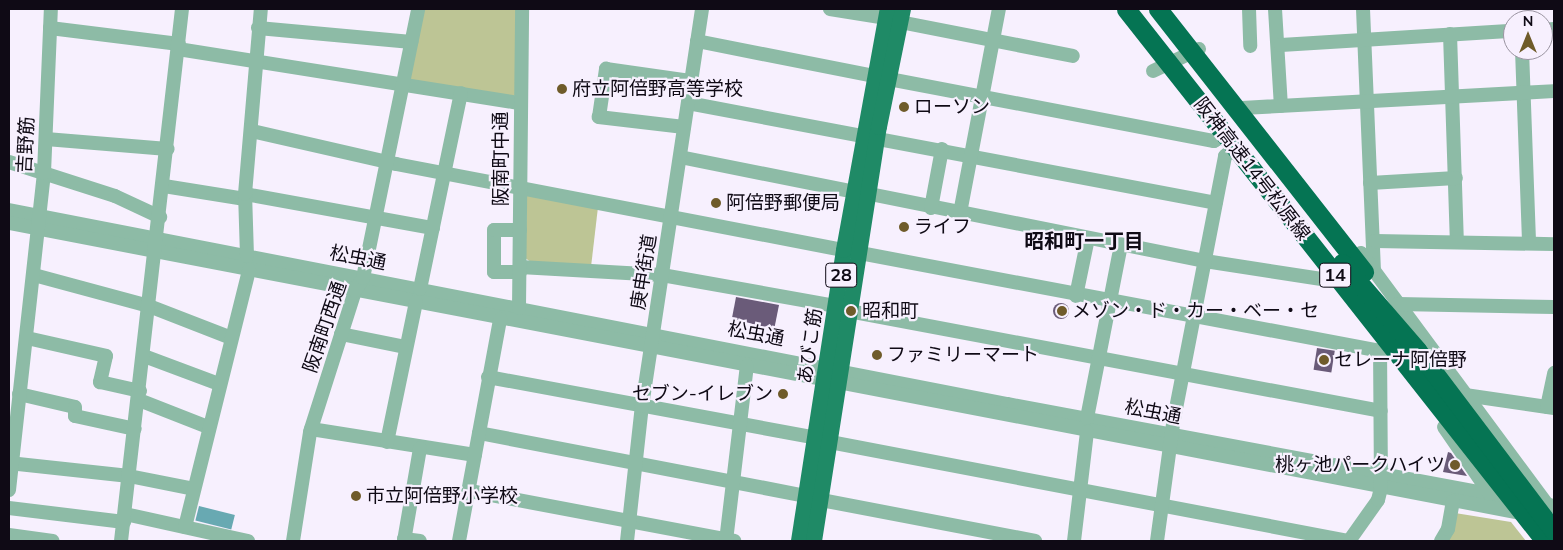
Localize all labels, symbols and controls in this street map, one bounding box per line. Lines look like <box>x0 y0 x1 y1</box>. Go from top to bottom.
north arrow <box>1503 10 1553 60</box>
text: N <box>1523 12 1533 30</box>
place label: 府立阿倍野高等学校 <box>572 78 743 100</box>
marker: 府立阿倍野高等学校 <box>556 83 568 95</box>
street label: 阪神高速14号松原線 <box>1189 93 1315 245</box>
place label: ローソン <box>914 96 990 118</box>
marker: ローソン <box>898 101 910 113</box>
street label: 阪南町中通 <box>490 112 512 206</box>
street label: 吉野筋 <box>13 116 39 174</box>
place label: 阿倍野郵便局 <box>726 192 840 214</box>
marker: 阿倍野郵便局 <box>710 197 722 209</box>
place label: ライフ <box>914 216 971 238</box>
marker: ライフ <box>898 221 910 233</box>
district label: 昭和町一丁目 <box>1024 228 1144 252</box>
street label: 庚申街道 <box>627 233 661 311</box>
street label: 松虫通 <box>328 241 388 275</box>
road number: 28 <box>825 260 857 290</box>
road number: 14 <box>1319 260 1351 290</box>
street label: 阪南町西通 <box>299 278 351 376</box>
place label: 昭和町 <box>862 300 919 322</box>
place label: メゾン・ド・カー・ベー・セ <box>1072 300 1319 322</box>
marker: 昭和町 <box>844 304 858 318</box>
marker: メゾン・ド・カー・ベー・セ <box>1056 305 1068 317</box>
street label: あびこ筋 <box>793 307 827 385</box>
street label: 松虫通 <box>726 317 786 351</box>
place label: ファミリーマート <box>887 344 1039 366</box>
marker: ファミリーマート <box>871 349 883 361</box>
place label: セレーナ阿倍野 <box>1334 349 1467 371</box>
marker: セレーナ阿倍野 <box>1318 354 1330 366</box>
place label: セブン-イレブン <box>632 383 773 405</box>
marker: セブン-イレブン <box>777 388 789 400</box>
street label: 松虫通 <box>1123 395 1183 429</box>
place label: 桃ヶ池パークハイツ <box>1274 454 1445 476</box>
marker: 桃ヶ池パークハイツ <box>1449 459 1461 471</box>
place label: 市立阿倍野小学校 <box>366 485 518 507</box>
marker: 市立阿倍野小学校 <box>350 490 362 502</box>

